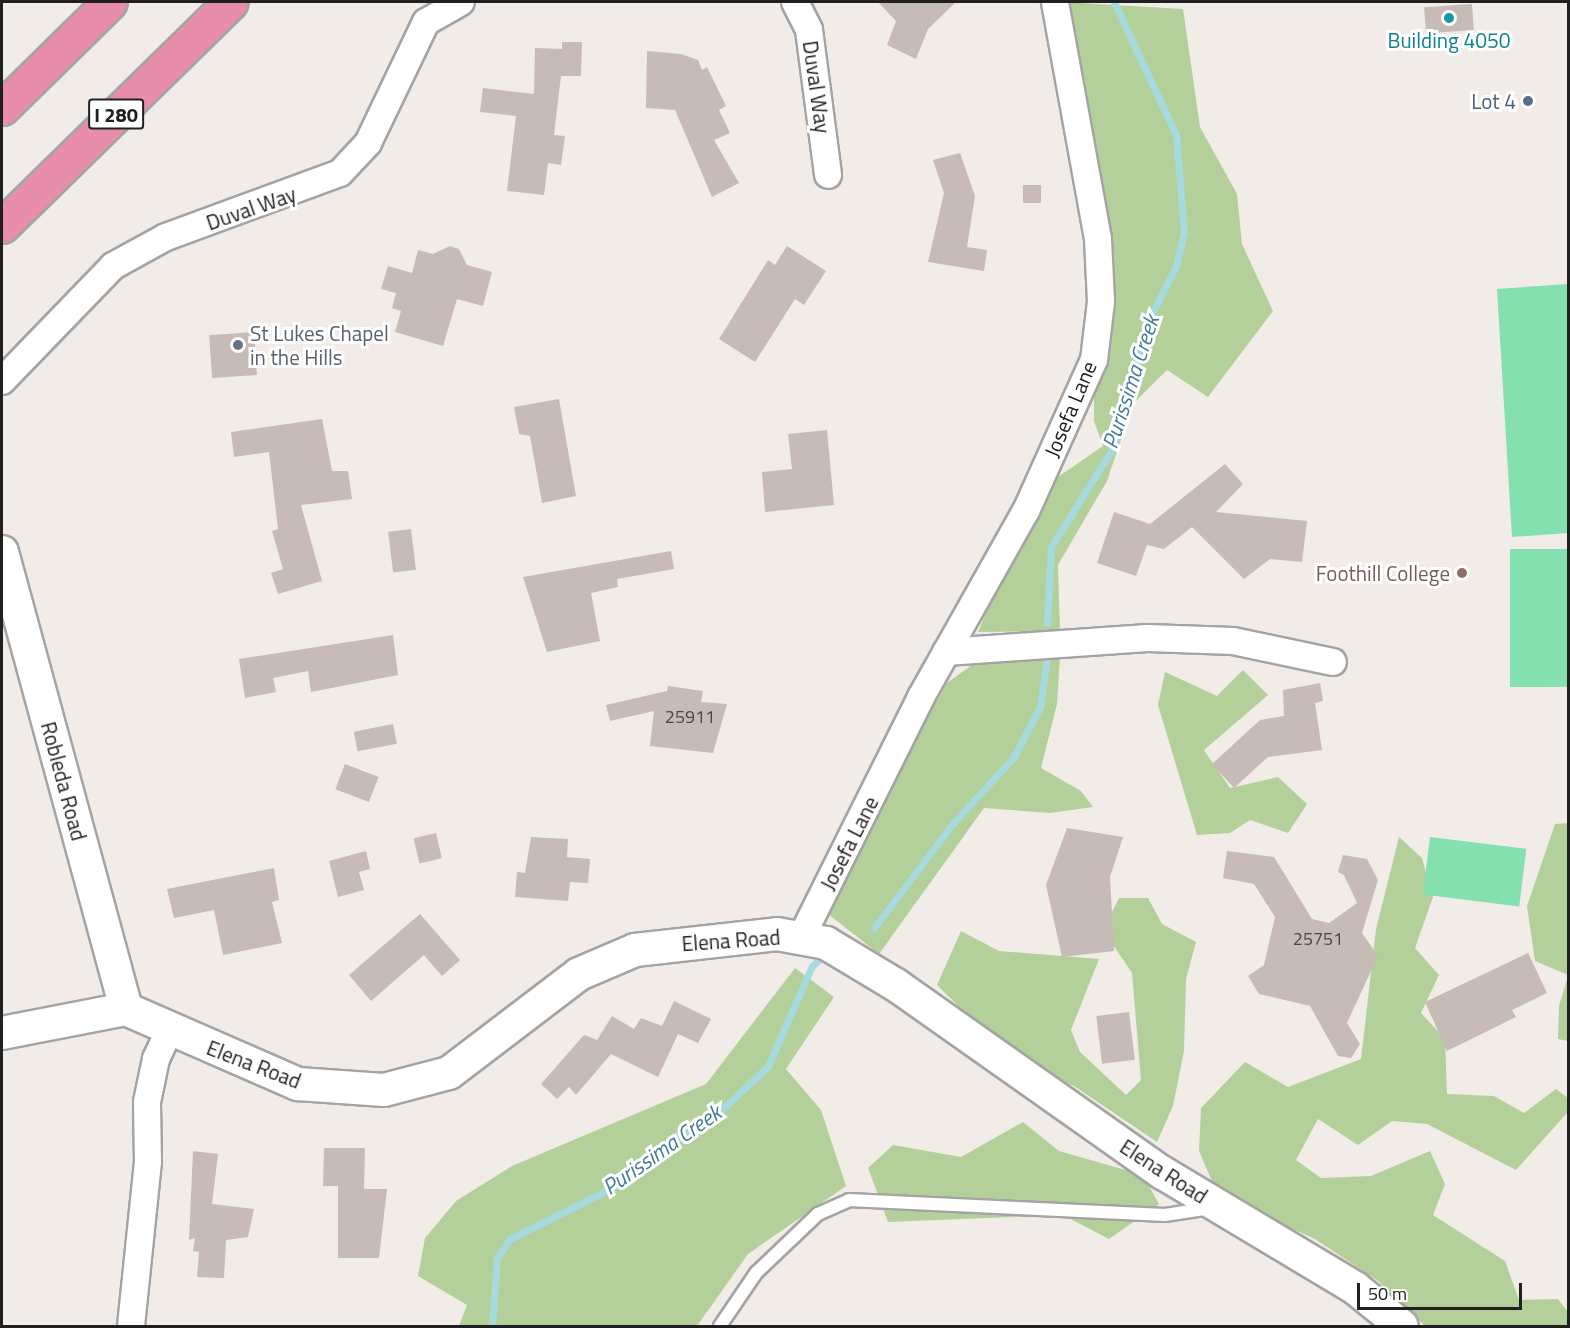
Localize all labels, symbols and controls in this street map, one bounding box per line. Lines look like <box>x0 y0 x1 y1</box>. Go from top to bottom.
marker: Building 4050 <box>1442 11 1456 25</box>
place label: Building 4050 <box>1388 27 1510 53</box>
street label: Duval Way <box>798 39 836 135</box>
place label: Lot 4 <box>1471 88 1516 114</box>
marker: Lot 4 <box>1521 94 1535 108</box>
road number: I 280 <box>88 97 144 131</box>
street label: Duval Way <box>203 181 299 235</box>
water label: Purissima Creek <box>1097 312 1165 452</box>
place label: St Lukes Chapel in the Hills <box>250 320 389 370</box>
marker: St Lukes Chapel in the Hills <box>231 338 245 352</box>
street label: Josefa Lane <box>1038 357 1102 461</box>
place label: Foothill College <box>1316 560 1450 586</box>
marker: Foothill College <box>1455 566 1469 580</box>
house number: 25911 <box>665 706 715 728</box>
street label: Robleda Road <box>36 719 92 843</box>
street label: Josefa Lane <box>815 792 883 894</box>
street label: Elena Road <box>681 924 781 956</box>
house number: 25751 <box>1293 928 1343 950</box>
street label: Elena Road <box>203 1035 305 1093</box>
water label: Purissima Creek <box>598 1099 726 1201</box>
street label: Elena Road <box>1116 1133 1212 1209</box>
scale bar <box>1360 1271 1525 1309</box>
text: 50 m <box>1368 1280 1407 1307</box>

